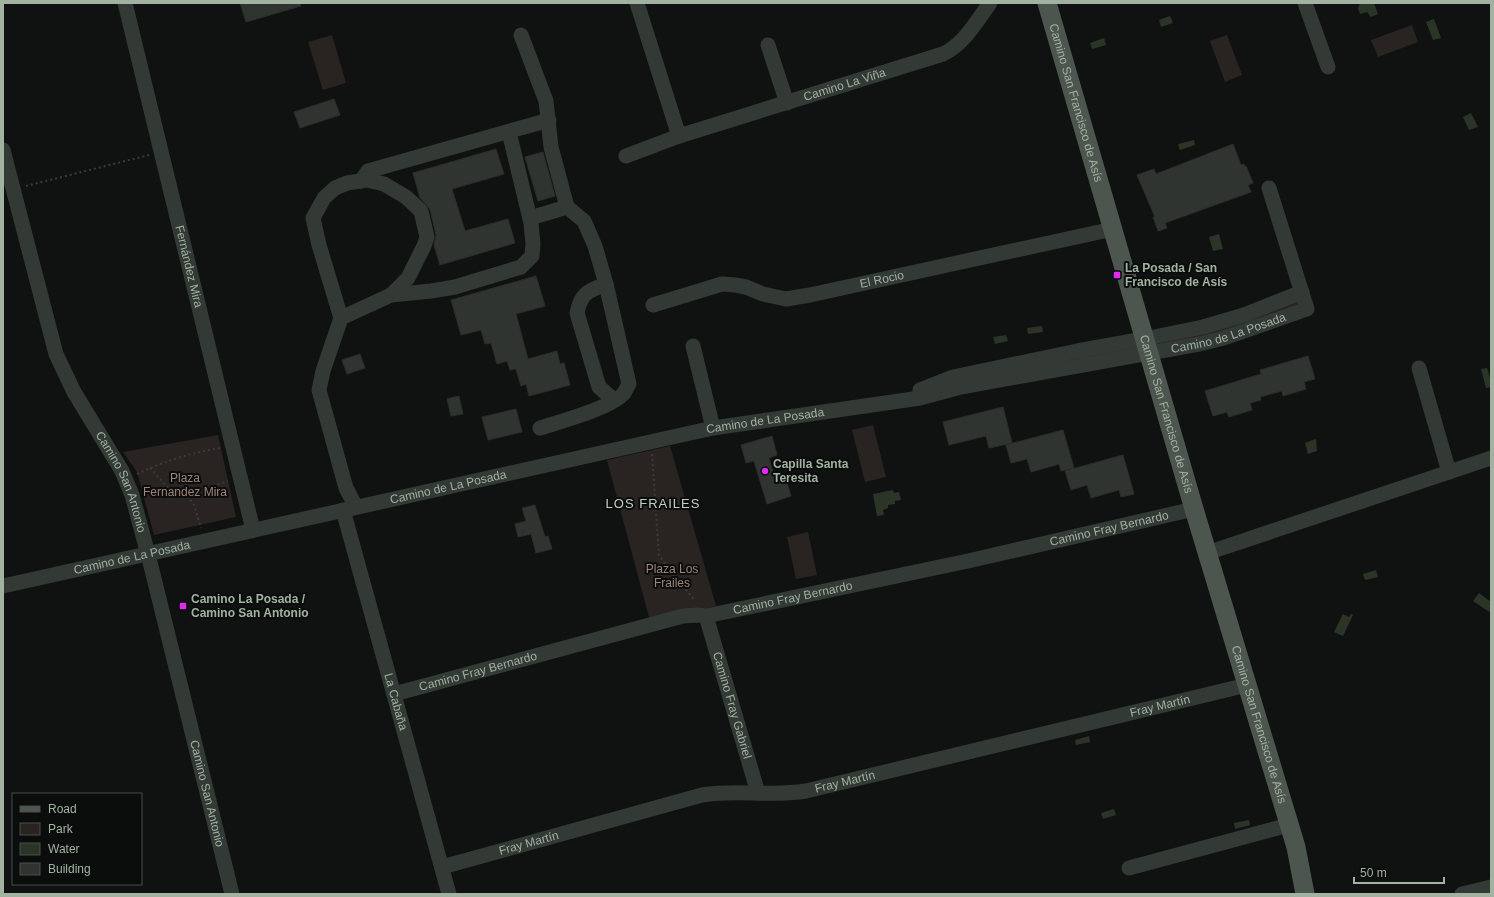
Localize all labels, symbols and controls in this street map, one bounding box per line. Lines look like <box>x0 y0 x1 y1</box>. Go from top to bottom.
street label: Camino San Francisco de Asís <box>1046 22 1106 184</box>
street label: Camino La Viña <box>802 65 888 104</box>
street label: Fernández Mira <box>172 224 206 309</box>
place label: La Posada / San Francisco de Asís <box>1125 261 1228 289</box>
street label: El Rocio <box>858 268 905 291</box>
marker: La Posada / San Francisco de Asís <box>1112 270 1122 280</box>
street label: Camino de La Posada <box>1170 310 1288 356</box>
street label: Camino San Francisco de Asís <box>1137 333 1196 495</box>
street label: Camino de La Posada <box>705 405 825 436</box>
street label: Camino San Antonio <box>93 429 149 534</box>
place label: Capilla Santa Teresita <box>773 457 849 485</box>
marker: Capilla Santa Teresita <box>760 466 770 476</box>
street label: Camino de La Posada <box>389 467 508 507</box>
park label: Plaza Fernandez Mira <box>143 471 227 499</box>
district label: LOS FRAILES <box>606 496 700 511</box>
street label: Camino Fray Bernardo <box>1048 508 1170 549</box>
street label: Camino de La Posada <box>72 538 192 577</box>
park label: Plaza Los Frailes <box>646 562 698 590</box>
street label: Camino Fray Bernardo <box>732 578 854 617</box>
place label: Camino La Posada / Camino San Antonio <box>191 592 309 620</box>
marker: Camino La Posada / Camino San Antonio <box>178 601 188 611</box>
street label: Camino San Francisco de Asís <box>1229 644 1289 805</box>
street label: Camino Fray Bernardo <box>417 649 539 694</box>
street label: Camino Fray Gabriel <box>710 650 755 760</box>
street label: La Cabaña <box>381 672 411 732</box>
street label: Fray Martín <box>1128 692 1191 720</box>
street label: Camino San Antonio <box>187 739 227 849</box>
street label: Fray Martín <box>813 768 876 796</box>
legend <box>12 793 142 885</box>
text: Road <box>48 802 77 816</box>
text: Park <box>48 822 74 836</box>
street label: Fray Martín <box>497 828 560 858</box>
text: Water <box>48 842 80 856</box>
scale bar <box>1354 859 1444 885</box>
text: Building <box>48 862 91 876</box>
text: 50 m <box>1360 866 1387 880</box>

